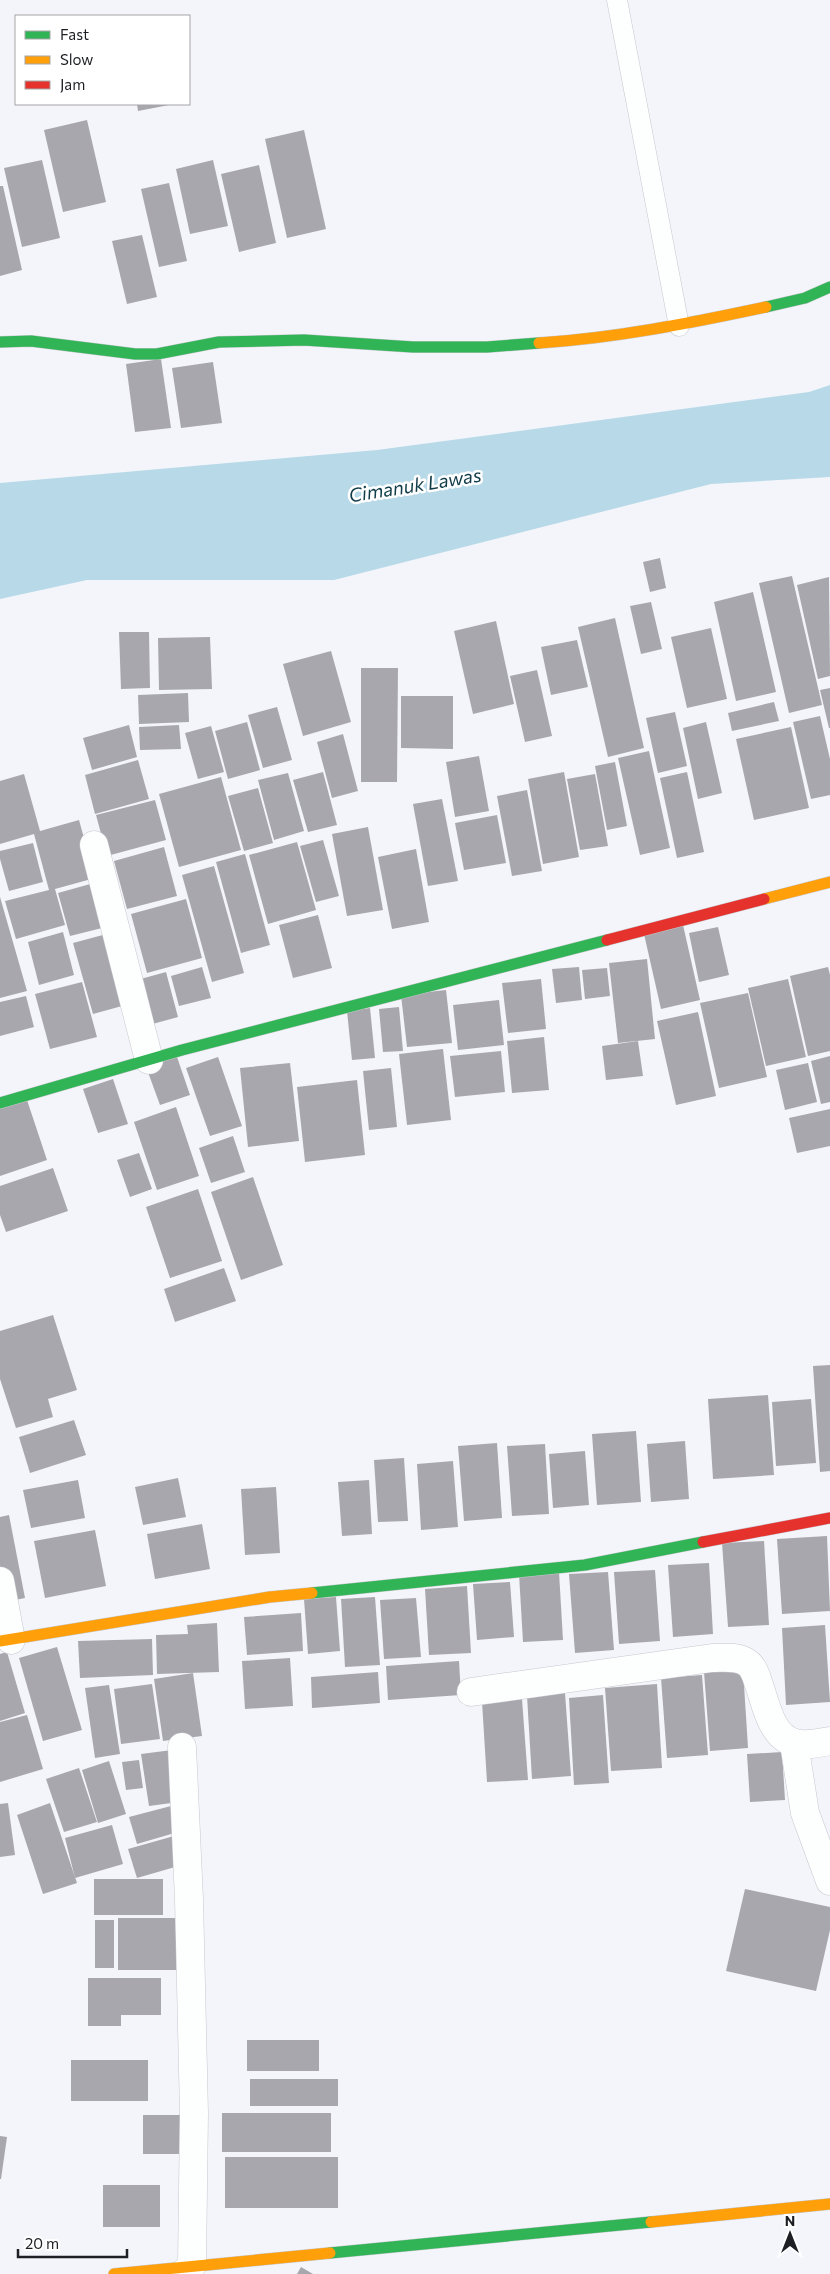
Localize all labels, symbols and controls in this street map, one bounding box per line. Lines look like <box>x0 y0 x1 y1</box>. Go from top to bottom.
legend <box>15 15 190 105</box>
text: Fast <box>60 25 89 43</box>
text: Slow <box>60 50 93 68</box>
text: Jam <box>60 75 85 93</box>
water label: Cimanuk Lawas <box>347 463 483 506</box>
north arrow <box>765 2209 815 2259</box>
text: N <box>785 2212 795 2229</box>
scale bar <box>18 2226 126 2258</box>
text: 20 m <box>25 2234 59 2252</box>

